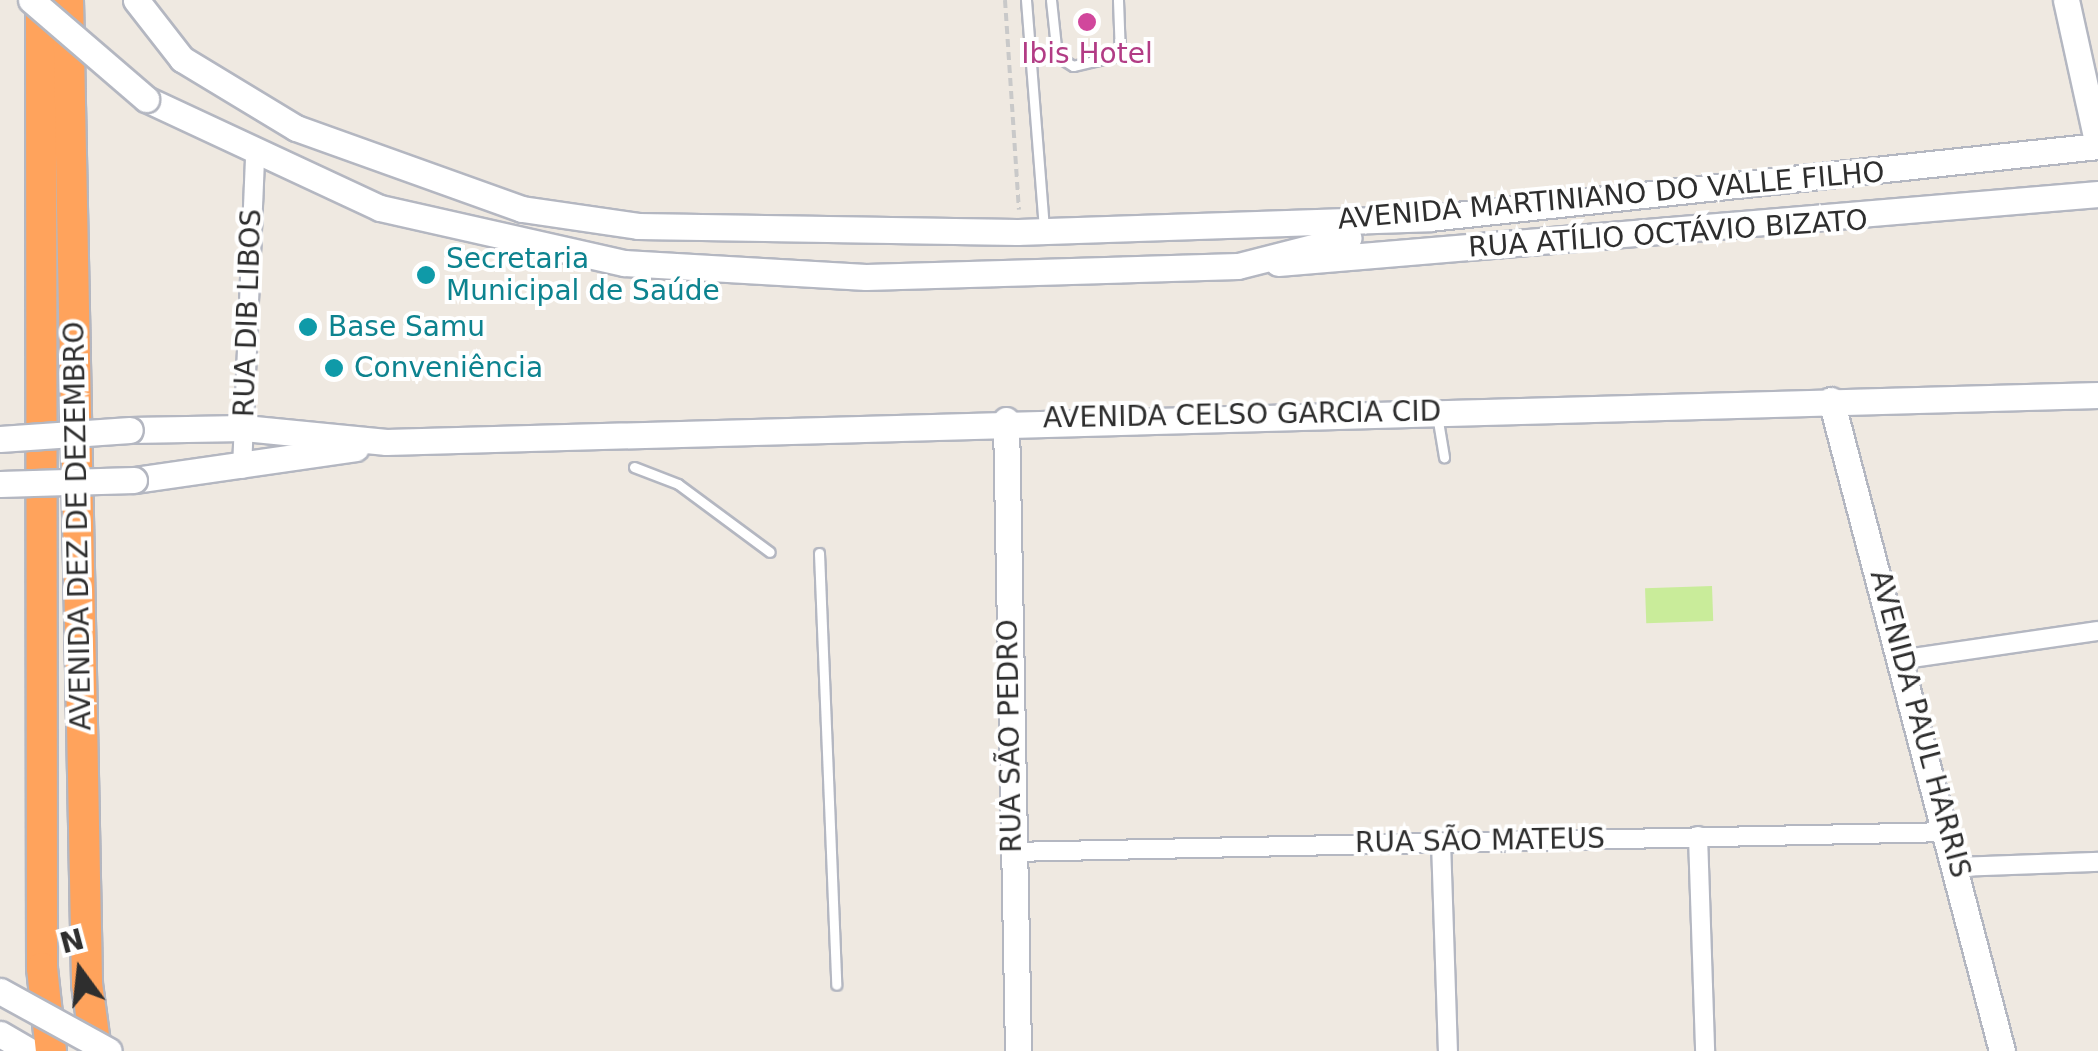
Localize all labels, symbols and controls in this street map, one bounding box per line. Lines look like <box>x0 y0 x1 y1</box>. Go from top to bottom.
marker: Ibis Hotel <box>1076 11 1098 33</box>
place label: Ibis Hotel <box>1021 37 1153 71</box>
street label: AVENIDA MARTINIANO DO VALLE FILHO <box>1336 155 1886 237</box>
street label: RUA ATÍLIO OCTÁVIO BIZATO <box>1467 203 1869 265</box>
street label: RUA DIB LIBOS <box>228 208 268 418</box>
place label: Secretaria Municipal de Saúde <box>446 242 720 308</box>
marker: Secretaria Municipal de Saúde <box>415 264 437 286</box>
place label: Base Samu <box>328 310 485 344</box>
marker: Base Samu <box>297 316 319 338</box>
street label: AVENIDA DEZ DE DEZEMBRO <box>58 321 98 731</box>
place label: Conveniência <box>354 351 543 385</box>
marker: Conveniência <box>323 357 345 379</box>
street label: AVENIDA CELSO GARCIA CID <box>1043 395 1441 435</box>
street label: AVENIDA PAUL HARRIS <box>1863 567 1977 881</box>
street label: RUA SÃO PEDRO <box>991 619 1029 853</box>
street label: RUA SÃO MATEUS <box>1355 822 1605 860</box>
north arrow <box>30 921 130 1021</box>
text: N <box>57 923 88 961</box>

